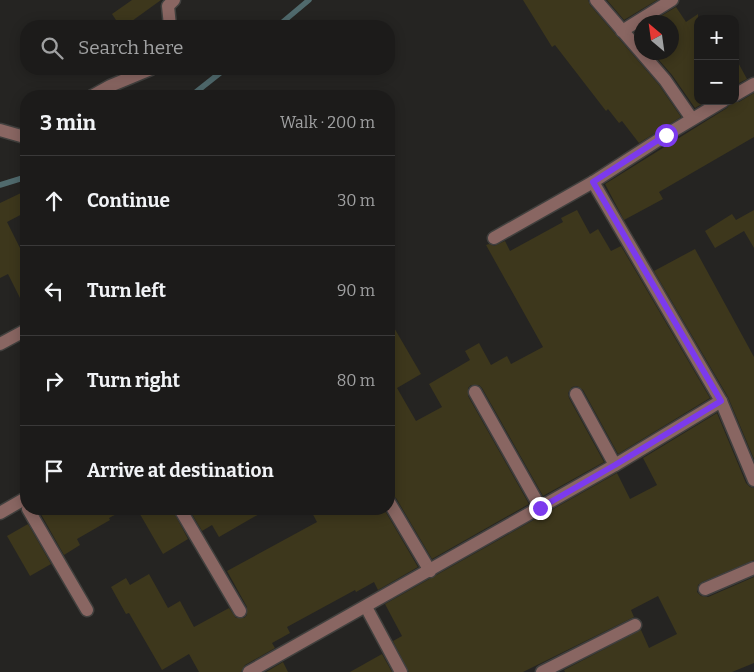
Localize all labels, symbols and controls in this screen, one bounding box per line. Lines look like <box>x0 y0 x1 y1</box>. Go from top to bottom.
north arrow <box>634 15 679 60</box>
map controls <box>694 15 739 105</box>
button: + <box>694 15 739 60</box>
search box <box>20 20 395 75</box>
icon: search <box>38 34 66 62</box>
text: Search here <box>78 36 183 59</box>
button: − <box>694 60 739 105</box>
text: 3 min <box>40 110 96 136</box>
text: Walk · 200 m <box>280 113 375 132</box>
route start <box>655 124 678 147</box>
icon: ahead <box>40 187 68 215</box>
text: Continue <box>87 189 170 212</box>
text: 30 m <box>337 191 375 210</box>
icon: left <box>40 277 68 305</box>
text: Turn left <box>87 279 166 302</box>
text: 90 m <box>337 281 375 300</box>
icon: right <box>40 367 68 395</box>
text: Turn right <box>87 369 180 392</box>
text: 80 m <box>337 371 375 390</box>
icon: arrive <box>40 457 68 485</box>
text: Arrive at destination <box>87 459 274 482</box>
route end <box>529 497 552 520</box>

